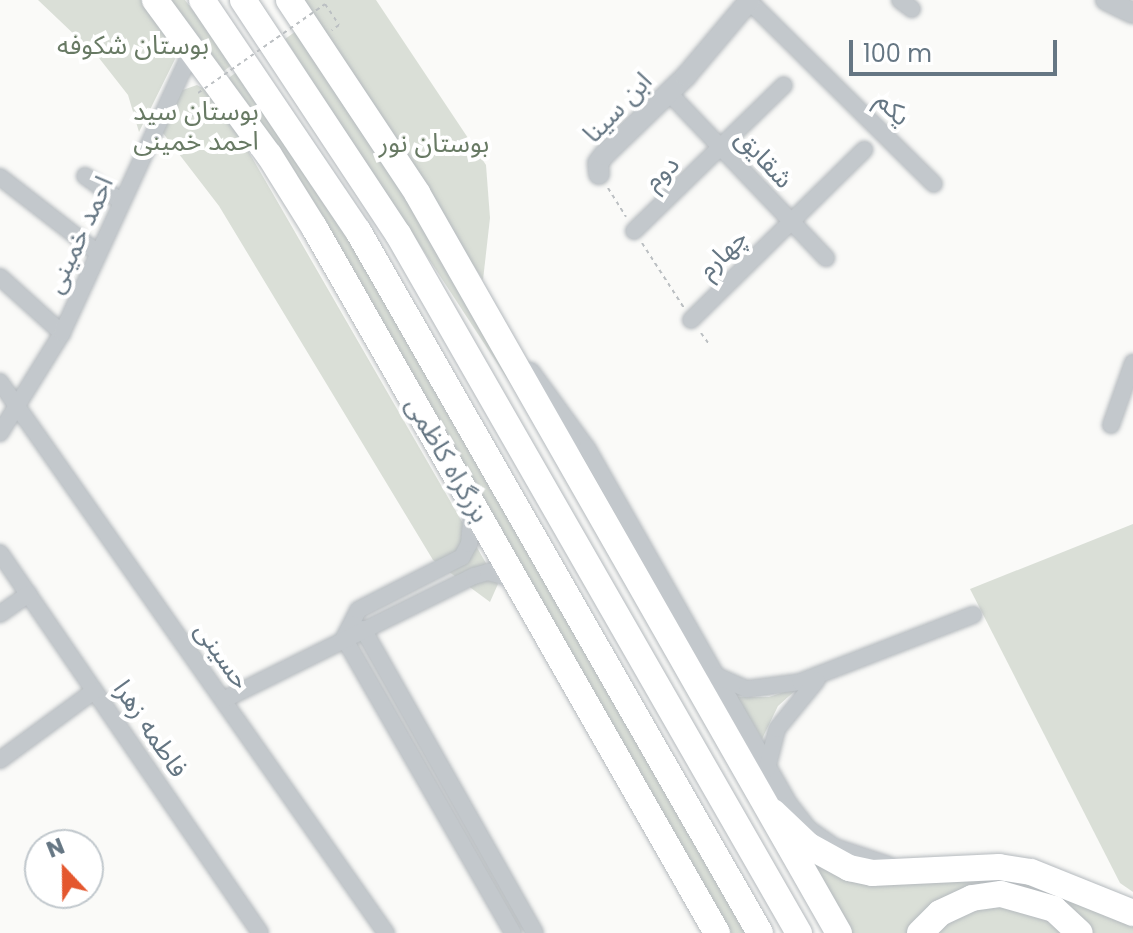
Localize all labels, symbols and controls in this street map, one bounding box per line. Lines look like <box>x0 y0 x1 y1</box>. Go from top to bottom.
scale bar <box>853 24 1061 74</box>
park label: بوستان شکوفه <box>57 30 209 62</box>
text: 100 m <box>863 37 932 70</box>
street label: ابن سینا <box>577 66 659 150</box>
street label: یکم <box>869 85 917 133</box>
park label: بوستان سید احمد خمینی <box>133 96 259 158</box>
street label: شقایق <box>729 123 799 195</box>
park label: بوستان نور <box>379 128 489 160</box>
street label: دوم <box>638 149 686 197</box>
street label: احمد خمینی <box>39 172 121 298</box>
street label: چهارم <box>692 223 754 285</box>
street label: بزرگراه کاظمی <box>399 392 495 528</box>
street label: حسینی <box>188 616 256 696</box>
street label: فاطمه زهرا <box>106 674 194 784</box>
north arrow <box>24 829 104 909</box>
text: N <box>42 831 69 866</box>

